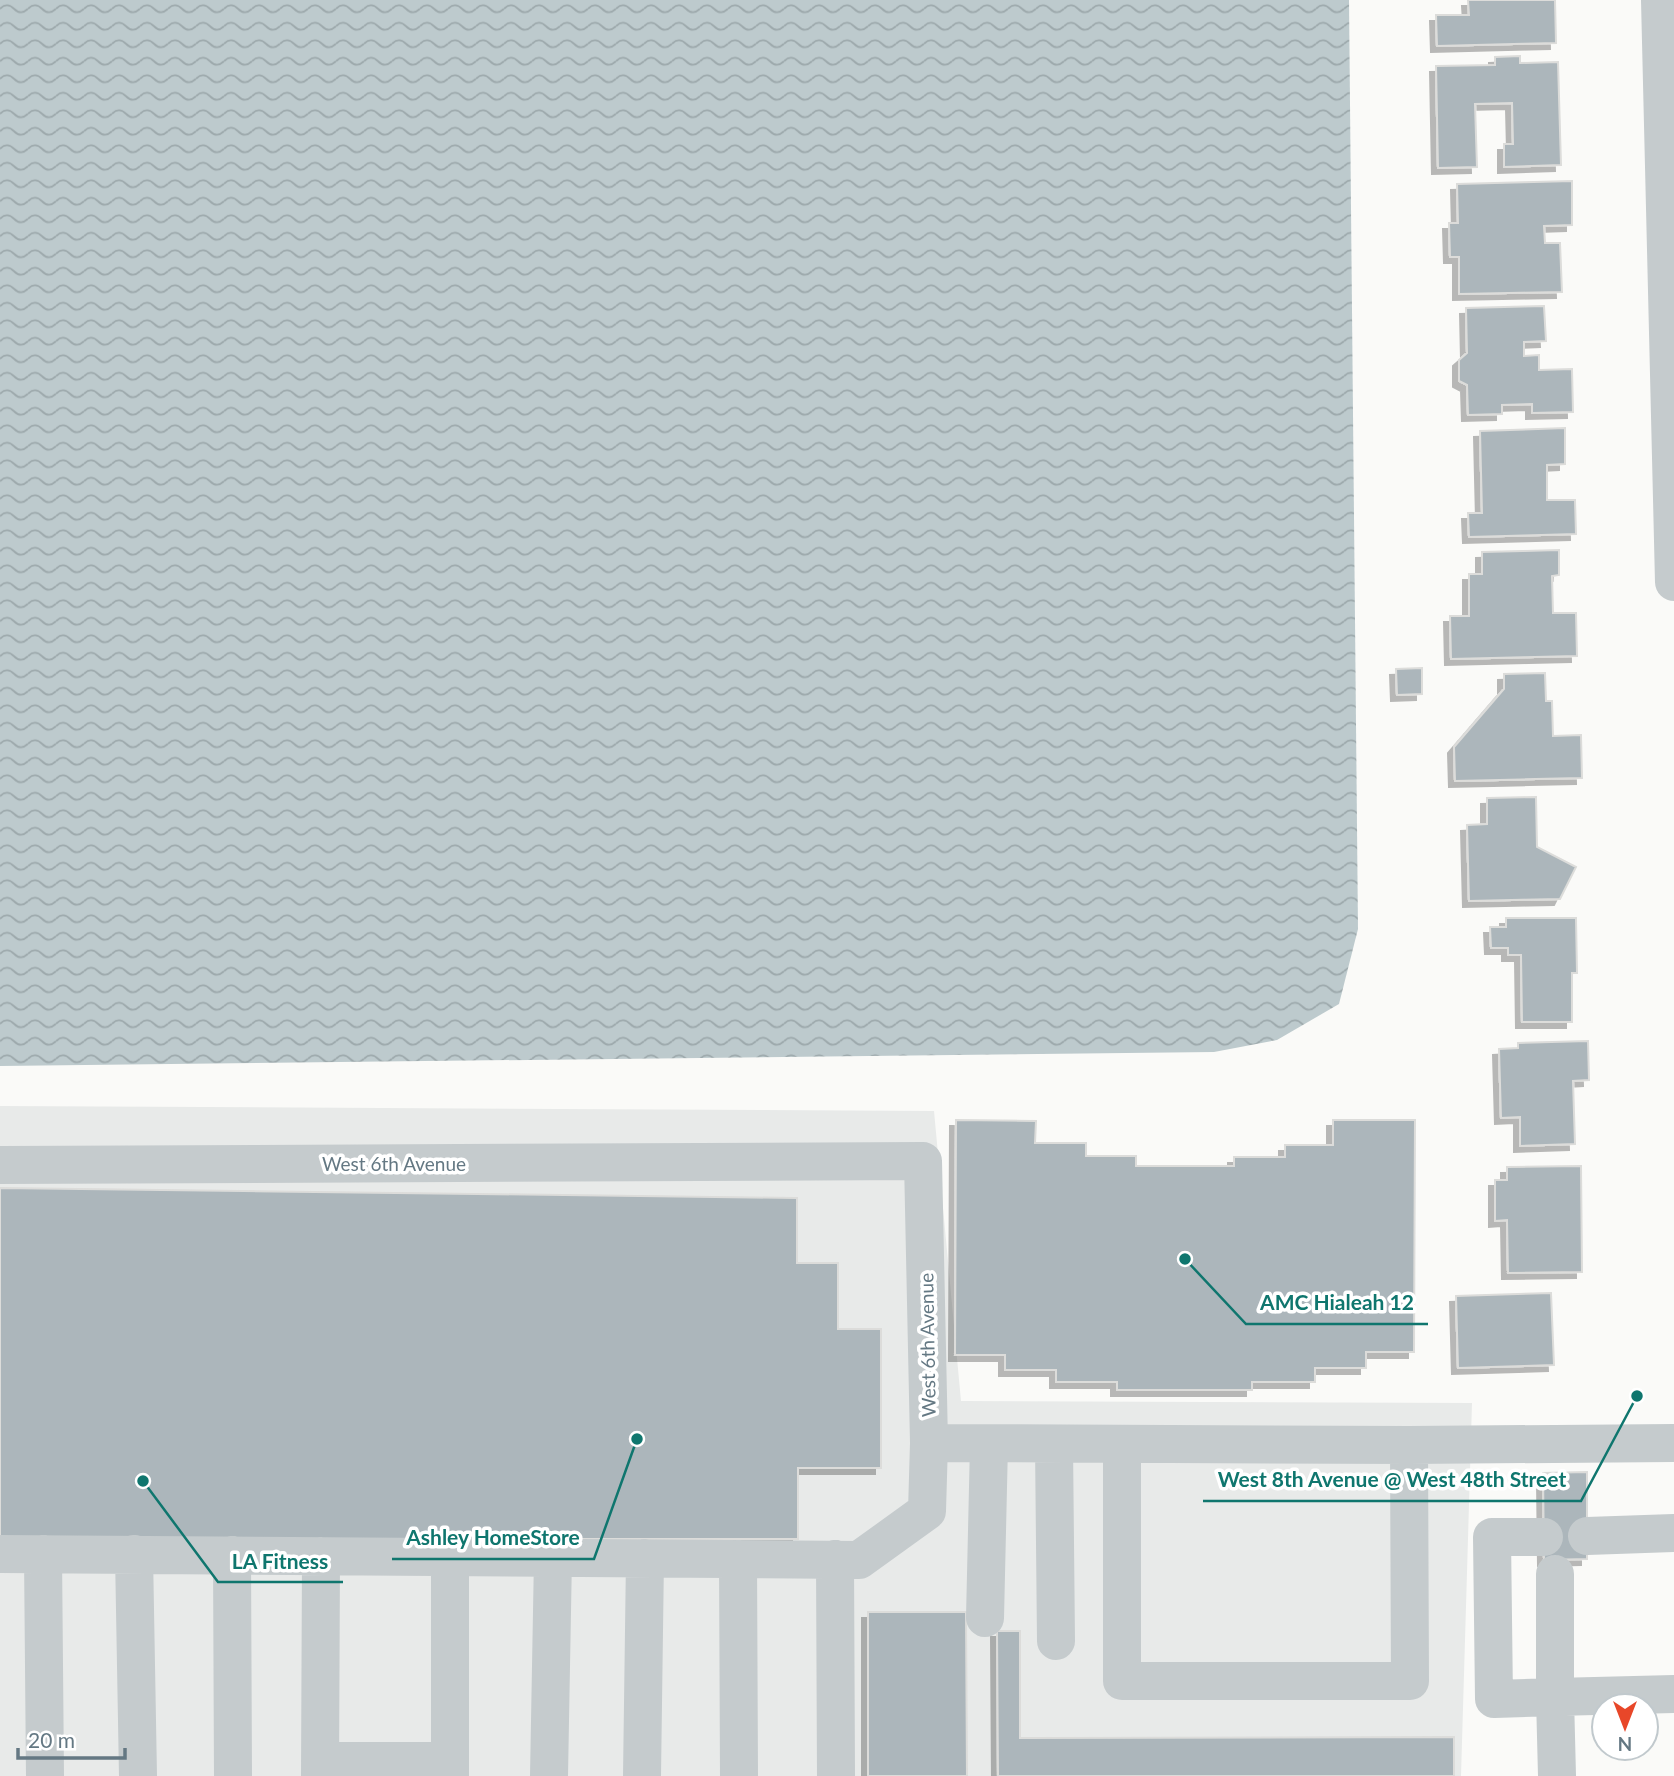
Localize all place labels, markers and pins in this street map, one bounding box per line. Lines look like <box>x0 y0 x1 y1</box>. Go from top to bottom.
callout: AMC Hialeah 12 <box>1246 1282 1428 1324</box>
callout: West 8th Avenue @ West 48th Street <box>1203 1459 1581 1501</box>
callout: Ashley HomeStore <box>392 1517 594 1559</box>
callout: LA Fitness <box>218 1540 343 1582</box>

